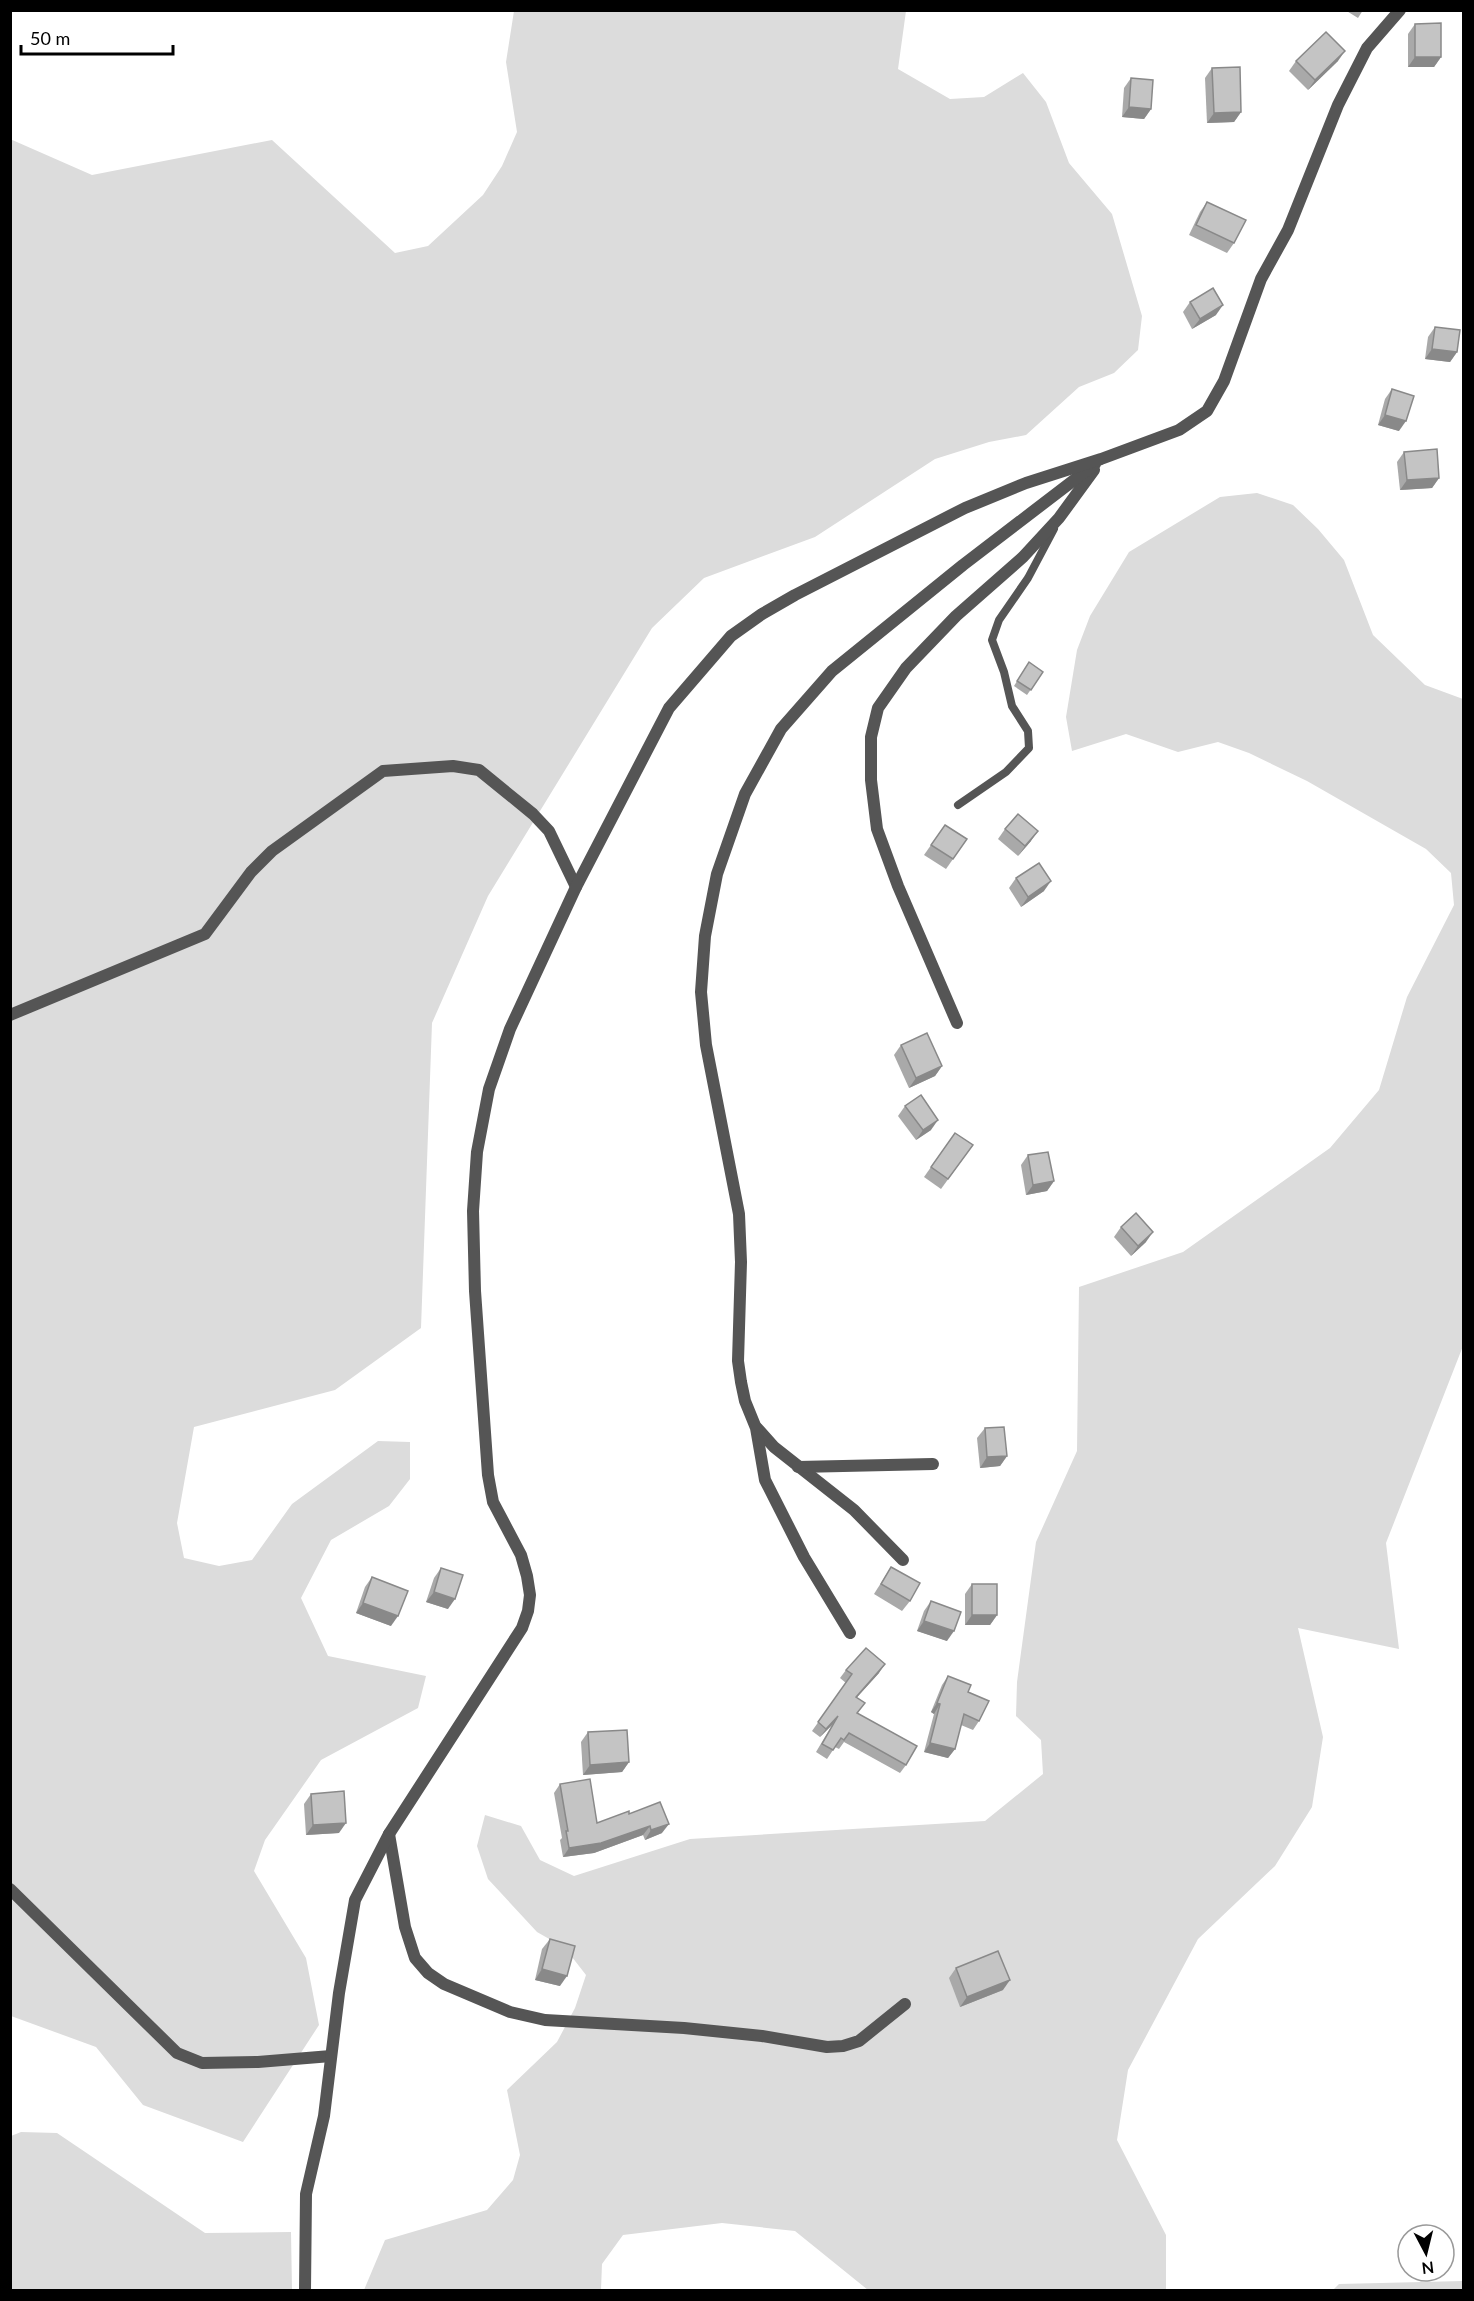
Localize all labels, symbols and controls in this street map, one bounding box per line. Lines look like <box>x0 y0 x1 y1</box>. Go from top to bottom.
scale bar <box>21 18 172 56</box>
text: 50 m <box>30 27 70 49</box>
north arrow <box>1396 2223 1456 2283</box>
text: N <box>1421 2258 1435 2279</box>

